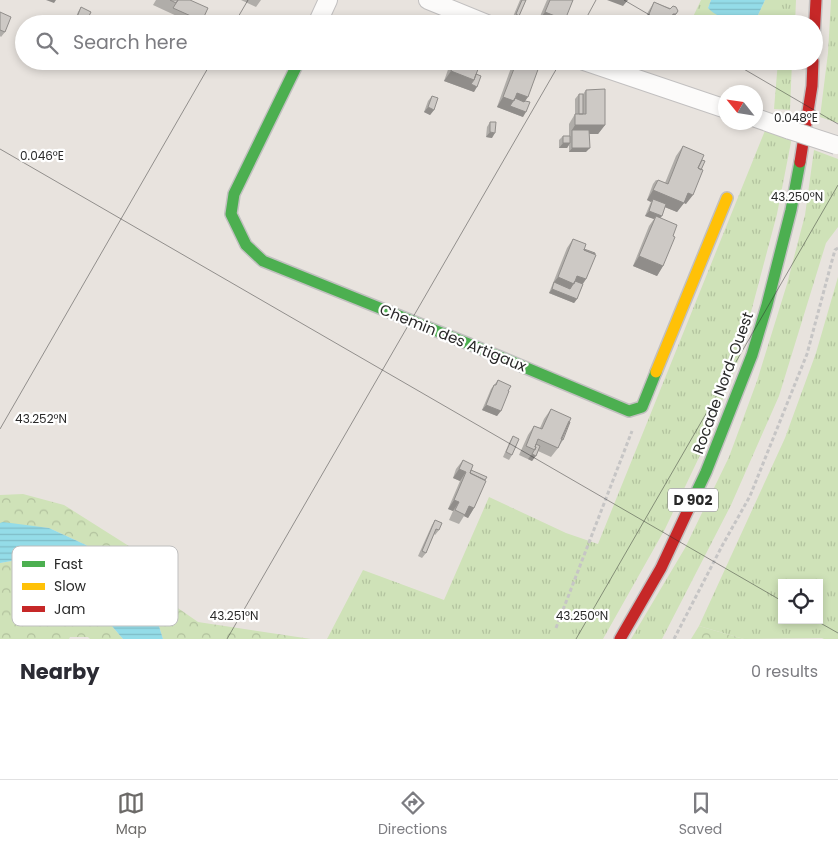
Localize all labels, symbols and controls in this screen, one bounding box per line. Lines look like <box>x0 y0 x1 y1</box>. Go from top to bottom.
search box <box>15 15 823 70</box>
icon: search <box>33 29 61 57</box>
text: Search here <box>73 29 187 56</box>
north arrow <box>718 85 763 130</box>
text: 0.048°E <box>774 109 818 126</box>
text: 0.046°E <box>20 147 64 164</box>
text: 43.250°N <box>771 188 823 205</box>
street label: Chemin des Artigaux <box>377 299 530 377</box>
street label: Rocade Nord-Ouest <box>687 309 758 457</box>
text: 43.252°N <box>15 410 67 427</box>
road number: D 902 <box>668 488 718 512</box>
legend <box>12 546 178 626</box>
text: Fast <box>54 554 83 574</box>
text: Slow <box>54 576 87 596</box>
map controls <box>778 579 823 624</box>
button: locate <box>778 579 823 624</box>
text: Jam <box>54 599 85 619</box>
text: 43.251°N <box>210 607 258 624</box>
text: 43.250°N <box>556 607 608 624</box>
text: Nearby <box>20 657 100 686</box>
text: 0 results <box>751 660 818 683</box>
tab: Map <box>116 789 147 840</box>
tab: Directions <box>378 789 447 840</box>
tab: Saved <box>679 789 722 840</box>

